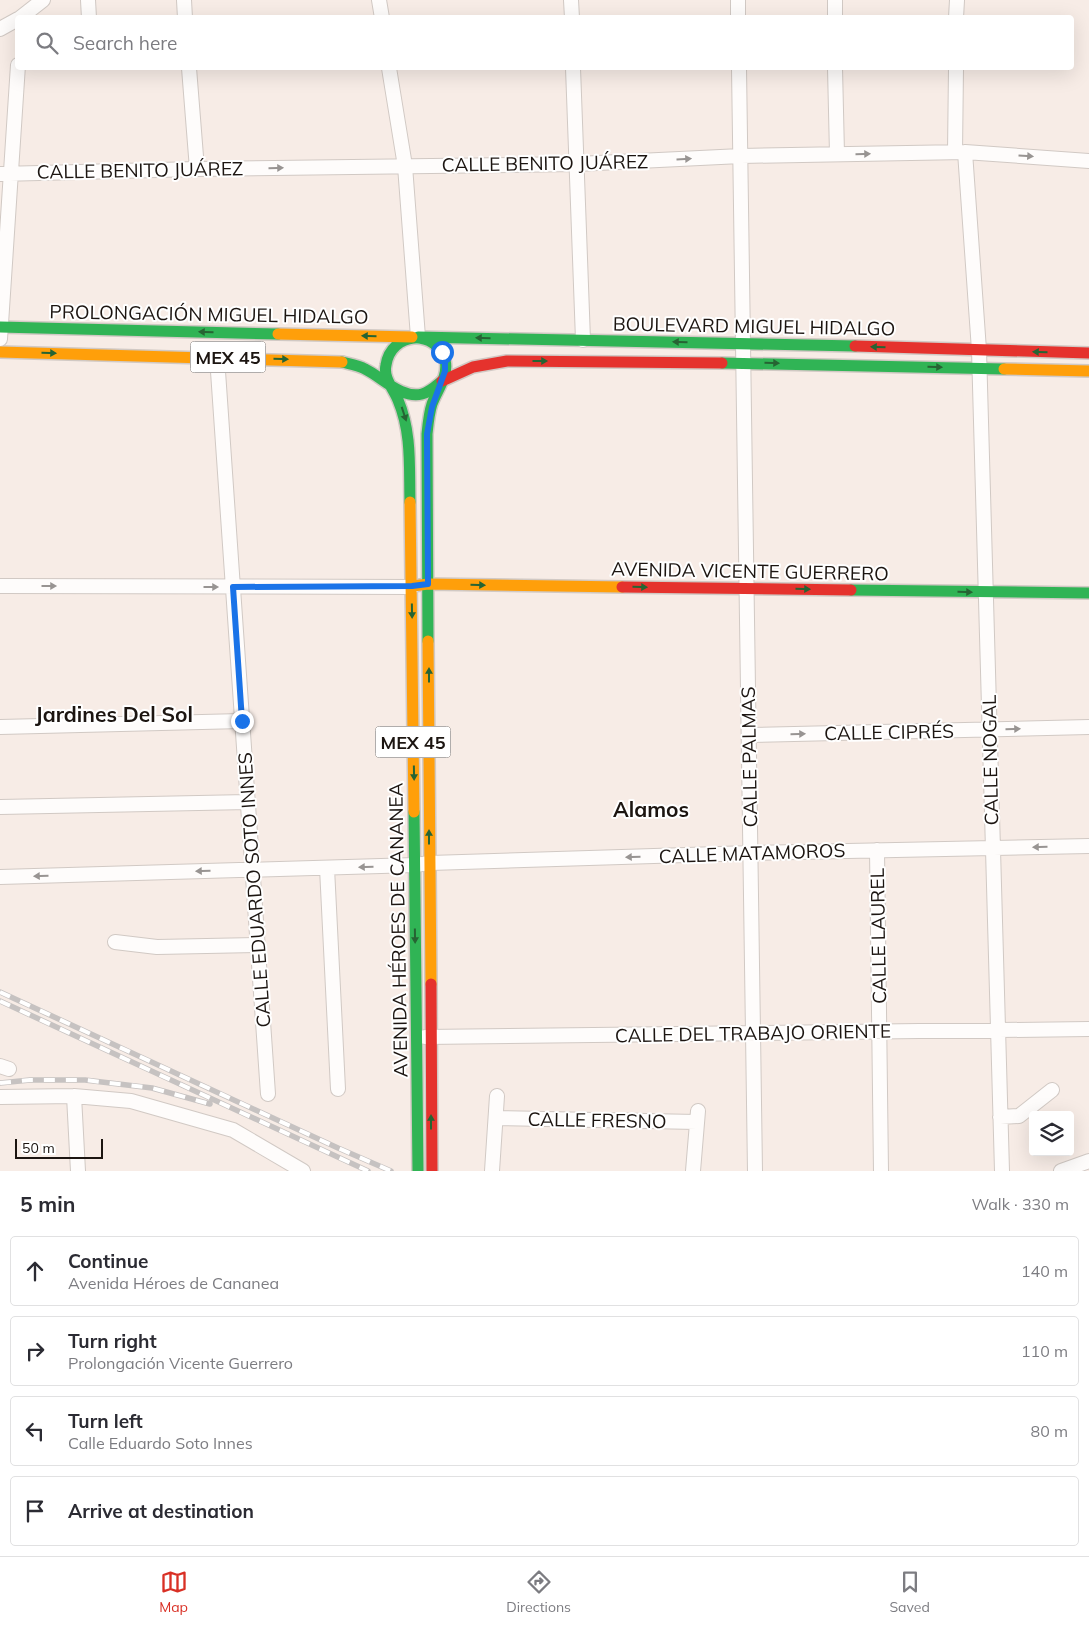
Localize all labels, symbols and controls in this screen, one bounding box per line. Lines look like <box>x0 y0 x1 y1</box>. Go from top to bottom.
search box <box>15 15 1074 70</box>
icon: search <box>33 29 61 57</box>
text: Search here <box>73 31 177 55</box>
street label: CALLE BENITO JUÁREZ <box>442 149 648 177</box>
one-way arrow <box>856 149 872 157</box>
one-way arrow <box>1018 153 1034 161</box>
one-way arrow <box>676 154 692 162</box>
street label: CALLE BENITO JUÁREZ <box>37 156 243 184</box>
one-way arrow <box>268 163 284 171</box>
street label: PROLONGACIÓN MIGUEL HIDALGO <box>49 299 369 329</box>
street label: BOULEVARD MIGUEL HIDALGO <box>613 312 895 340</box>
one-way arrow <box>198 327 214 335</box>
one-way arrow <box>361 331 377 339</box>
one-way arrow <box>475 333 491 341</box>
one-way arrow <box>672 337 688 345</box>
route start <box>431 341 454 364</box>
road number: MEX 45 <box>190 342 266 372</box>
one-way arrow <box>870 342 886 350</box>
one-way arrow <box>1032 347 1048 355</box>
one-way arrow <box>41 350 57 358</box>
one-way arrow <box>273 355 289 363</box>
one-way arrow <box>532 357 548 365</box>
one-way arrow <box>765 360 781 368</box>
one-way arrow <box>927 363 943 371</box>
one-way arrow <box>400 407 408 422</box>
street label: AVENIDA VICENTE GUERRERO <box>611 557 889 585</box>
one-way arrow <box>470 581 486 589</box>
one-way arrow <box>41 582 57 590</box>
one-way arrow <box>203 583 219 591</box>
one-way arrow <box>632 583 648 591</box>
one-way arrow <box>795 585 811 593</box>
one-way arrow <box>957 588 973 596</box>
one-way arrow <box>408 603 416 619</box>
one-way arrow <box>425 667 433 683</box>
street label: CALLE PALMAS <box>736 686 762 828</box>
street label: CALLE NOGAL <box>977 694 1003 825</box>
district label: Jardines Del Sol <box>35 701 193 727</box>
route end <box>231 710 254 733</box>
street label: CALLE CIPRÉS <box>824 719 954 745</box>
one-way arrow <box>1005 725 1021 733</box>
road number: MEX 45 <box>376 726 450 758</box>
one-way arrow <box>790 730 806 738</box>
street label: CALLE EDUARDO SOTO INNES <box>232 752 276 1028</box>
one-way arrow <box>410 765 418 781</box>
street label: AVENIDA HÉROES DE CANANEA <box>383 782 413 1078</box>
district label: Alamos <box>613 796 689 822</box>
one-way arrow <box>425 829 433 845</box>
street label: CALLE MATAMOROS <box>658 838 846 868</box>
one-way arrow <box>1032 843 1048 851</box>
one-way arrow <box>625 853 641 861</box>
one-way arrow <box>358 863 374 871</box>
one-way arrow <box>195 867 211 875</box>
street label: CALLE LAUREL <box>865 867 891 1004</box>
one-way arrow <box>33 872 49 880</box>
one-way arrow <box>412 928 420 944</box>
street label: CALLE DEL TRABAJO ORIENTE <box>615 1019 891 1047</box>
street label: CALLE FRESNO <box>527 1107 667 1133</box>
map controls <box>1029 1111 1074 1156</box>
button: layers <box>1029 1111 1074 1156</box>
one-way arrow <box>427 1114 435 1130</box>
scale bar <box>15 1136 102 1159</box>
text: 50 m <box>22 1139 55 1157</box>
text: 5 min <box>20 1191 75 1217</box>
text: Walk · 330 m <box>971 1194 1069 1214</box>
text: Continue <box>68 1249 148 1273</box>
icon: ahead <box>21 1257 49 1285</box>
text: 140 m <box>1021 1261 1068 1281</box>
text: Avenida Héroes de Cananea <box>68 1273 279 1293</box>
text: Turn right <box>68 1329 157 1353</box>
icon: right <box>21 1337 49 1365</box>
text: 110 m <box>1021 1341 1068 1361</box>
text: Prolongación Vicente Guerrero <box>68 1353 293 1373</box>
text: Turn left <box>68 1409 143 1433</box>
icon: left <box>21 1417 49 1445</box>
text: 80 m <box>1031 1421 1068 1441</box>
text: Calle Eduardo Soto Innes <box>68 1433 253 1453</box>
icon: arrive <box>21 1497 49 1525</box>
text: Arrive at destination <box>68 1499 254 1523</box>
tab: Map <box>159 1568 188 1616</box>
tab: Directions <box>506 1568 571 1616</box>
tab: Saved <box>889 1568 930 1616</box>

